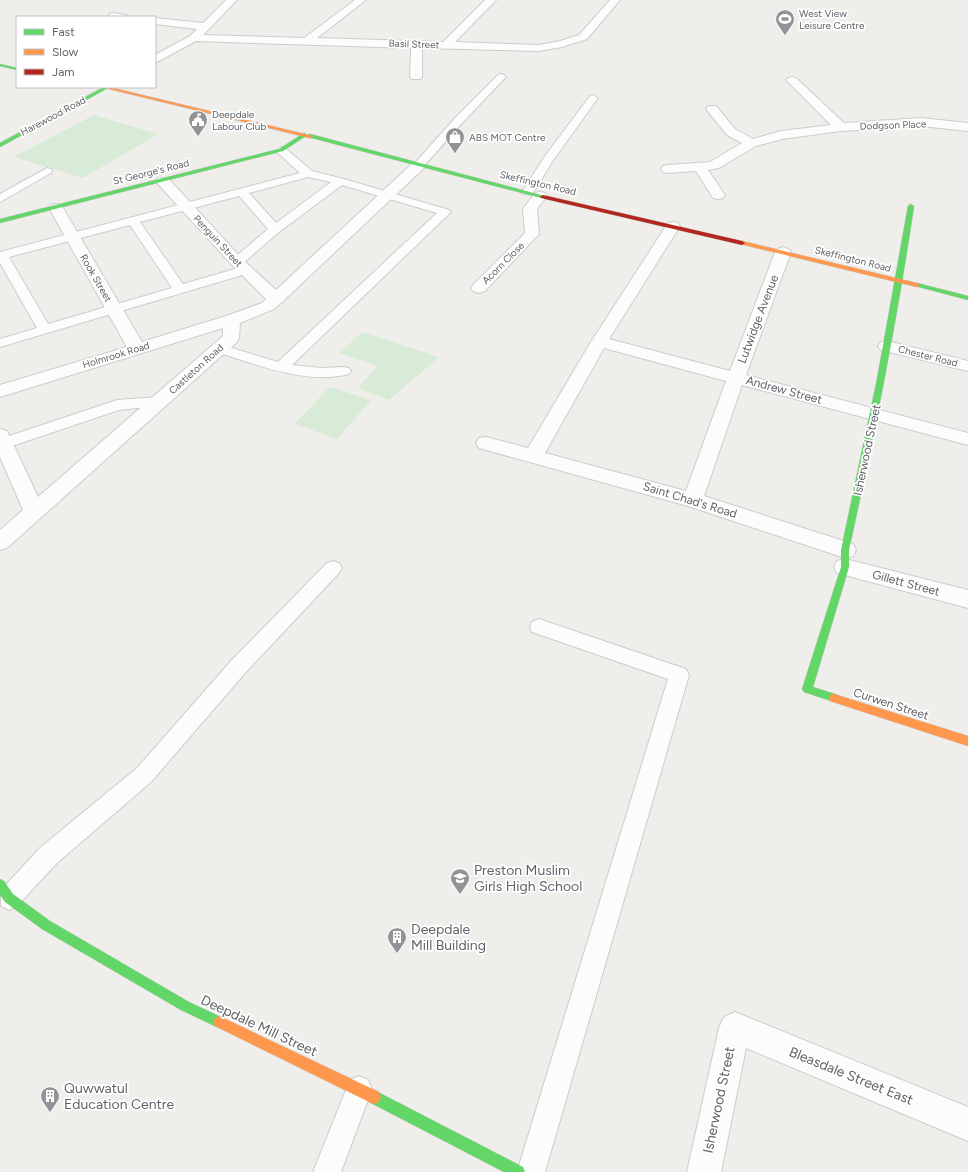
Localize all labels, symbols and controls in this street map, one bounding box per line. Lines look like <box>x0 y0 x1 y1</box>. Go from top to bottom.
place label: West View Leisure Centre <box>799 7 865 32</box>
sports icon: West View Leisure Centre <box>774 8 796 36</box>
legend <box>16 16 156 88</box>
text: Fast <box>52 25 75 39</box>
street label: Basil Street <box>388 37 440 51</box>
text: Slow <box>52 45 79 59</box>
text: Jam <box>52 65 75 79</box>
street label: Harewood Road <box>18 93 88 139</box>
place label: Deepdale Labour Club <box>212 108 266 133</box>
public building icon: Deepdale Labour Club <box>187 109 209 137</box>
street label: Dodgson Place <box>859 117 927 133</box>
shop icon: ABS MOT Centre <box>444 126 466 154</box>
place label: ABS MOT Centre <box>469 131 546 144</box>
street label: St George's Road <box>112 156 191 188</box>
street label: Skeffington Road <box>498 168 578 198</box>
street label: Penguin Street <box>191 212 246 270</box>
street label: Acorn Close <box>479 239 527 287</box>
street label: Skeffington Road <box>814 243 893 275</box>
street label: Rook Street <box>77 252 115 304</box>
street label: Lutwidge Avenue <box>735 272 782 365</box>
street label: Holmrook Road <box>81 339 151 371</box>
street label: Castleton Road <box>166 341 226 397</box>
street label: Chester Road <box>897 342 959 370</box>
street label: Andrew Street <box>744 373 824 407</box>
street label: Isherwood Street <box>850 403 884 497</box>
street label: Saint Chad's Road <box>641 479 739 521</box>
street label: Gillett Street <box>871 567 942 599</box>
street label: Curwen Street <box>852 685 931 723</box>
place label: Preston Muslim Girls High School <box>474 862 582 895</box>
school or university icon: Preston Muslim Girls High School <box>449 867 471 895</box>
place label: Deepdale Mill Building <box>411 921 486 954</box>
building icon: Deepdale Mill Building <box>386 926 408 954</box>
street label: Deepdale Mill Street <box>198 992 320 1060</box>
street label: Bleasdale Street East <box>786 1043 916 1109</box>
street label: Isherwood Street <box>699 1045 739 1155</box>
place label: Quwwatul Education Centre <box>64 1080 175 1113</box>
building icon: Quwwatul Education Centre <box>39 1085 61 1113</box>

